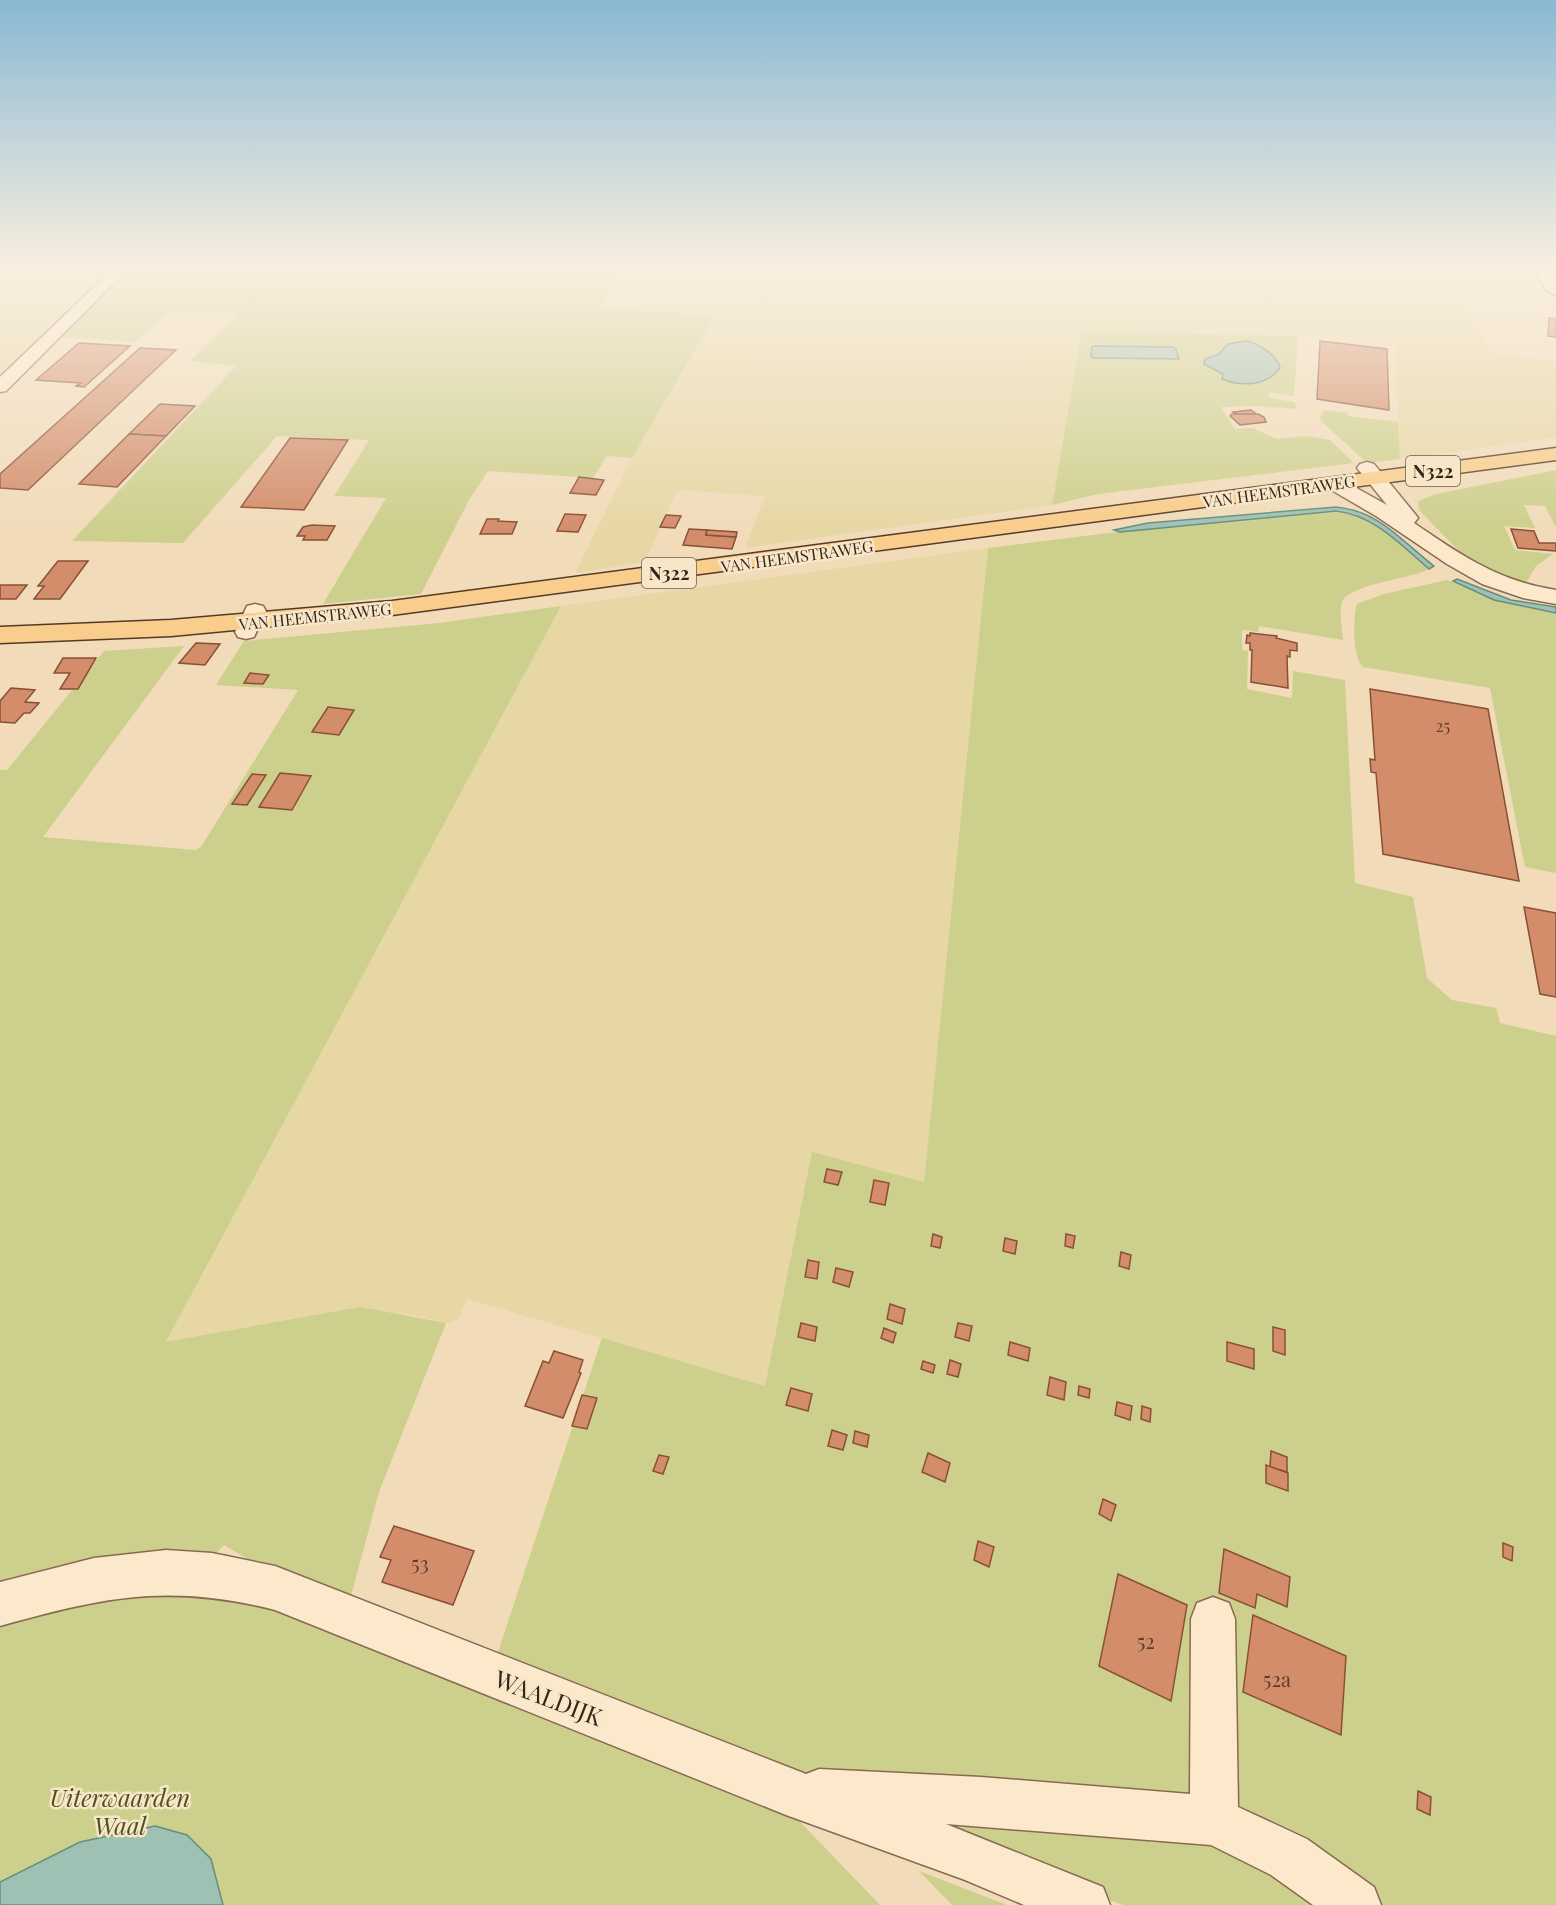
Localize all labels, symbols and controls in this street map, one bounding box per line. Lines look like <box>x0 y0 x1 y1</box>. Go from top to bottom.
road number: N322 <box>1406 456 1460 486</box>
street label: VAN HEEMSTRAWEG <box>1201 470 1356 512</box>
street label: VAN HEEMSTRAWEG <box>719 535 874 577</box>
road number: N322 <box>642 558 696 588</box>
street label: VAN HEEMSTRAWEG <box>237 598 392 635</box>
house number: 25 <box>1436 715 1450 736</box>
house number: 53 <box>411 1549 429 1576</box>
house number: 52 <box>1137 1627 1155 1654</box>
street label: WAALDIJK <box>490 1661 608 1732</box>
house number: 52a <box>1263 1665 1291 1692</box>
park label: Uiterwaarden Waal <box>50 1781 190 1841</box>

